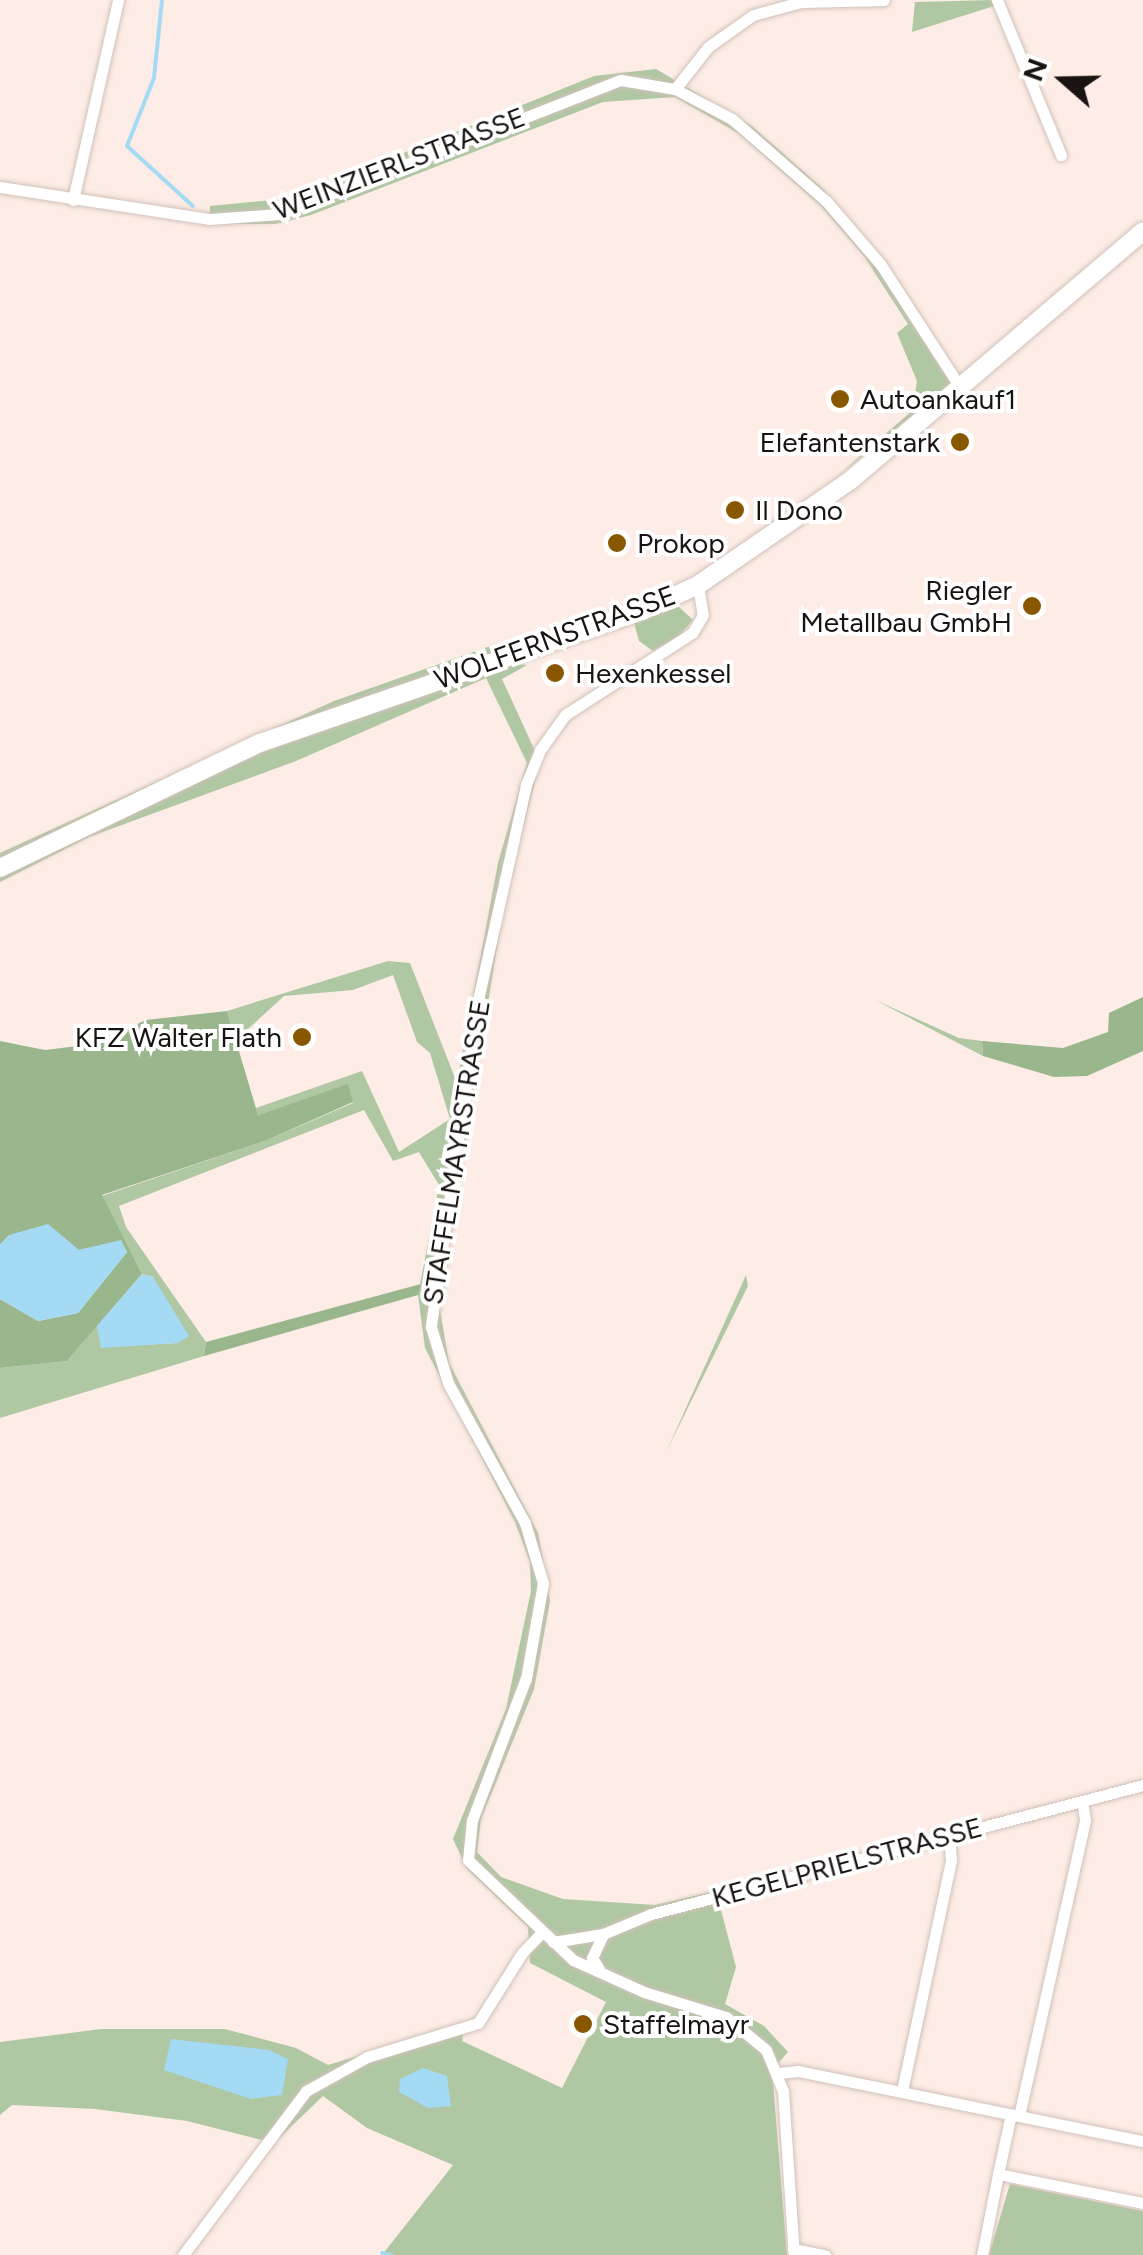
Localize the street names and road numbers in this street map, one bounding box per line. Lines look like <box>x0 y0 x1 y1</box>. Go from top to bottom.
street label: WEINZIERLSTRASSE <box>268 99 530 227</box>
street label: WOLFERNSTRASSE <box>430 578 680 696</box>
street label: STAFFELMAYRSTRASSE <box>415 997 497 1307</box>
street label: KEGELPRIELSTRASSE <box>708 1810 986 1914</box>

